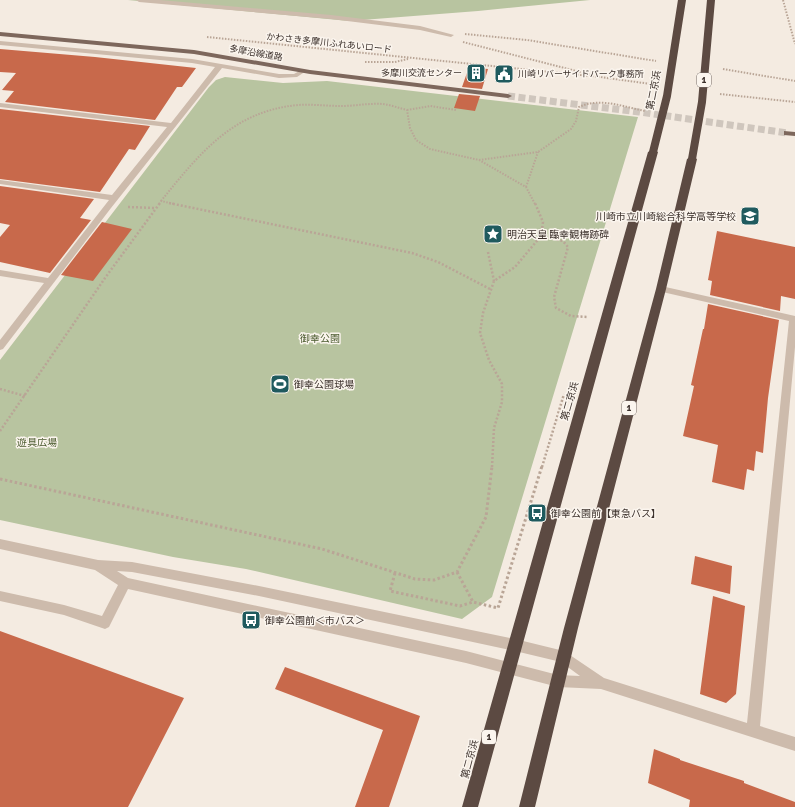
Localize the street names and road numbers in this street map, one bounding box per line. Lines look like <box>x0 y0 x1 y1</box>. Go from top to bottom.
street label: かわさき多摩川ふれあいロード <box>266 31 392 56</box>
street label: 多摩沿線道路 <box>228 43 283 64</box>
street label: 第二京浜 <box>644 69 664 111</box>
road number: 1 <box>697 73 711 87</box>
street label: 第二京浜 <box>559 380 581 422</box>
road number: 1 <box>622 401 636 415</box>
road number: 1 <box>482 730 496 744</box>
street label: 第二京浜 <box>459 738 481 780</box>

